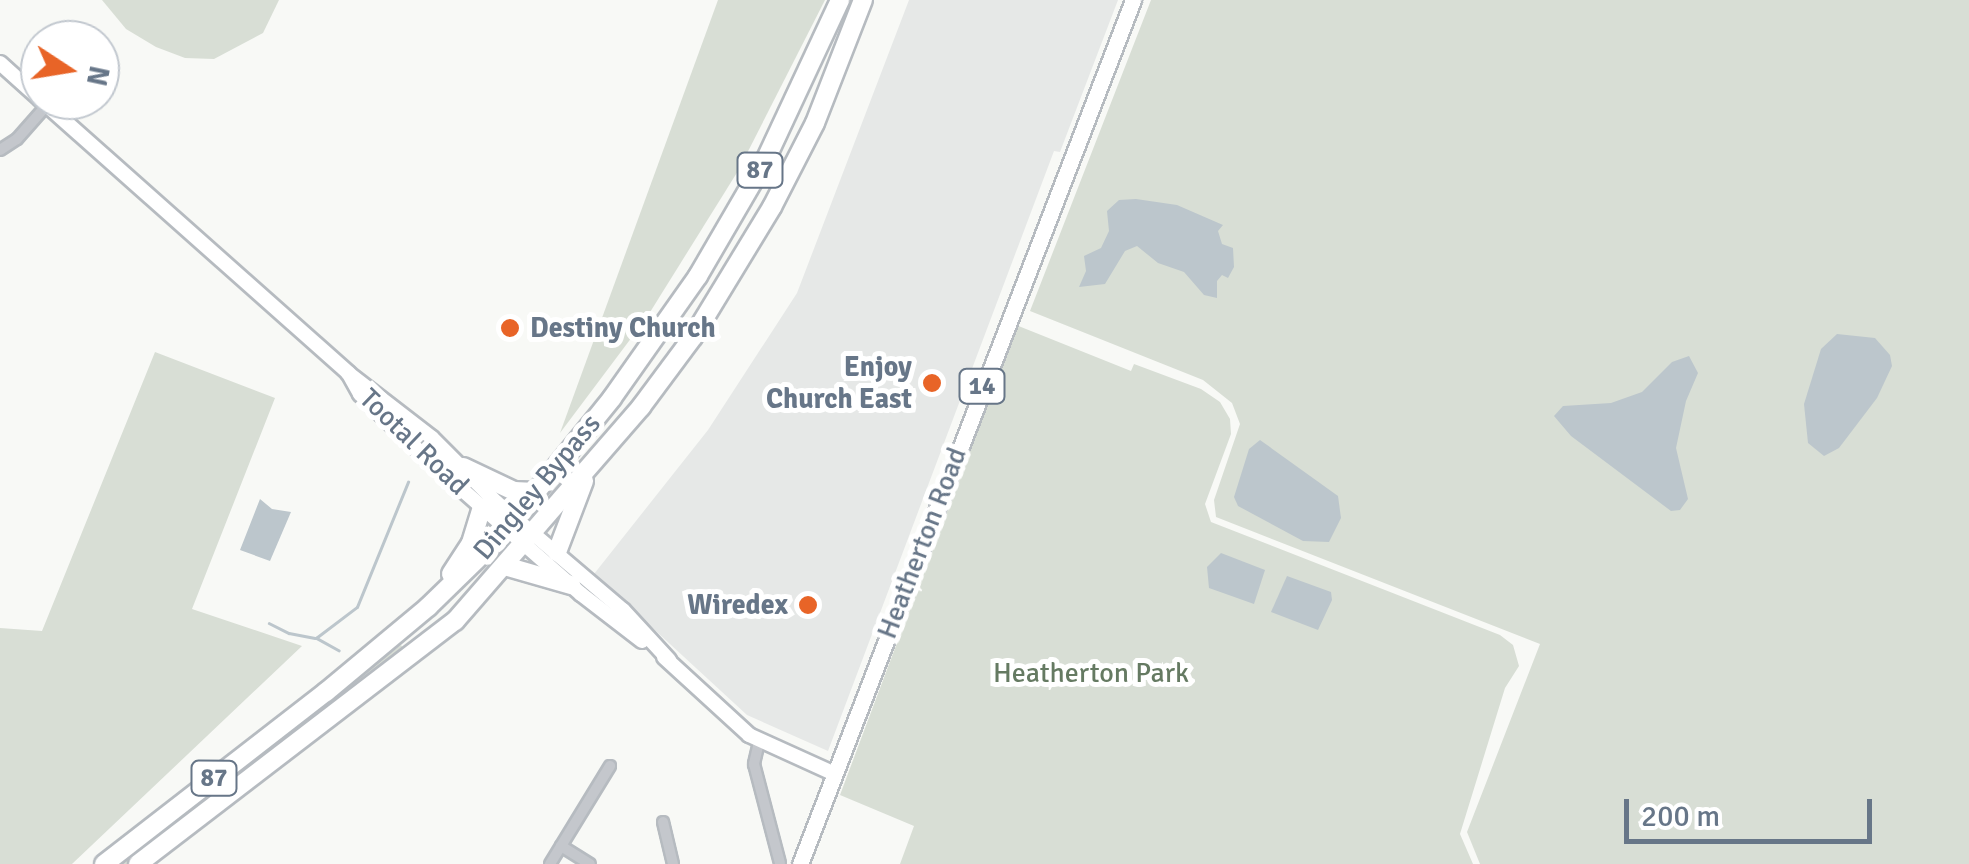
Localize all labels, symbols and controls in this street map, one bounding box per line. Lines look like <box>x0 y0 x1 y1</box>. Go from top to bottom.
north arrow <box>20 20 120 120</box>
text: N <box>79 63 116 89</box>
road number: 87 <box>735 150 785 190</box>
place label: Destiny Church <box>530 311 716 345</box>
marker: Destiny Church <box>499 317 521 339</box>
place label: Enjoy Church East <box>766 350 912 416</box>
road number: 14 <box>957 366 1007 406</box>
marker: Enjoy Church East <box>921 372 943 394</box>
street label: Tootal Road <box>352 382 476 502</box>
street label: Dingley Bypass <box>466 407 608 567</box>
street label: Heatherton Road <box>870 443 974 643</box>
place label: Wiredex <box>687 588 788 622</box>
marker: Wiredex <box>797 594 819 616</box>
park label: Heatherton Park <box>993 656 1189 690</box>
road number: 87 <box>189 758 239 798</box>
scale bar <box>1629 779 1876 841</box>
text: 200 m <box>1641 798 1720 835</box>

